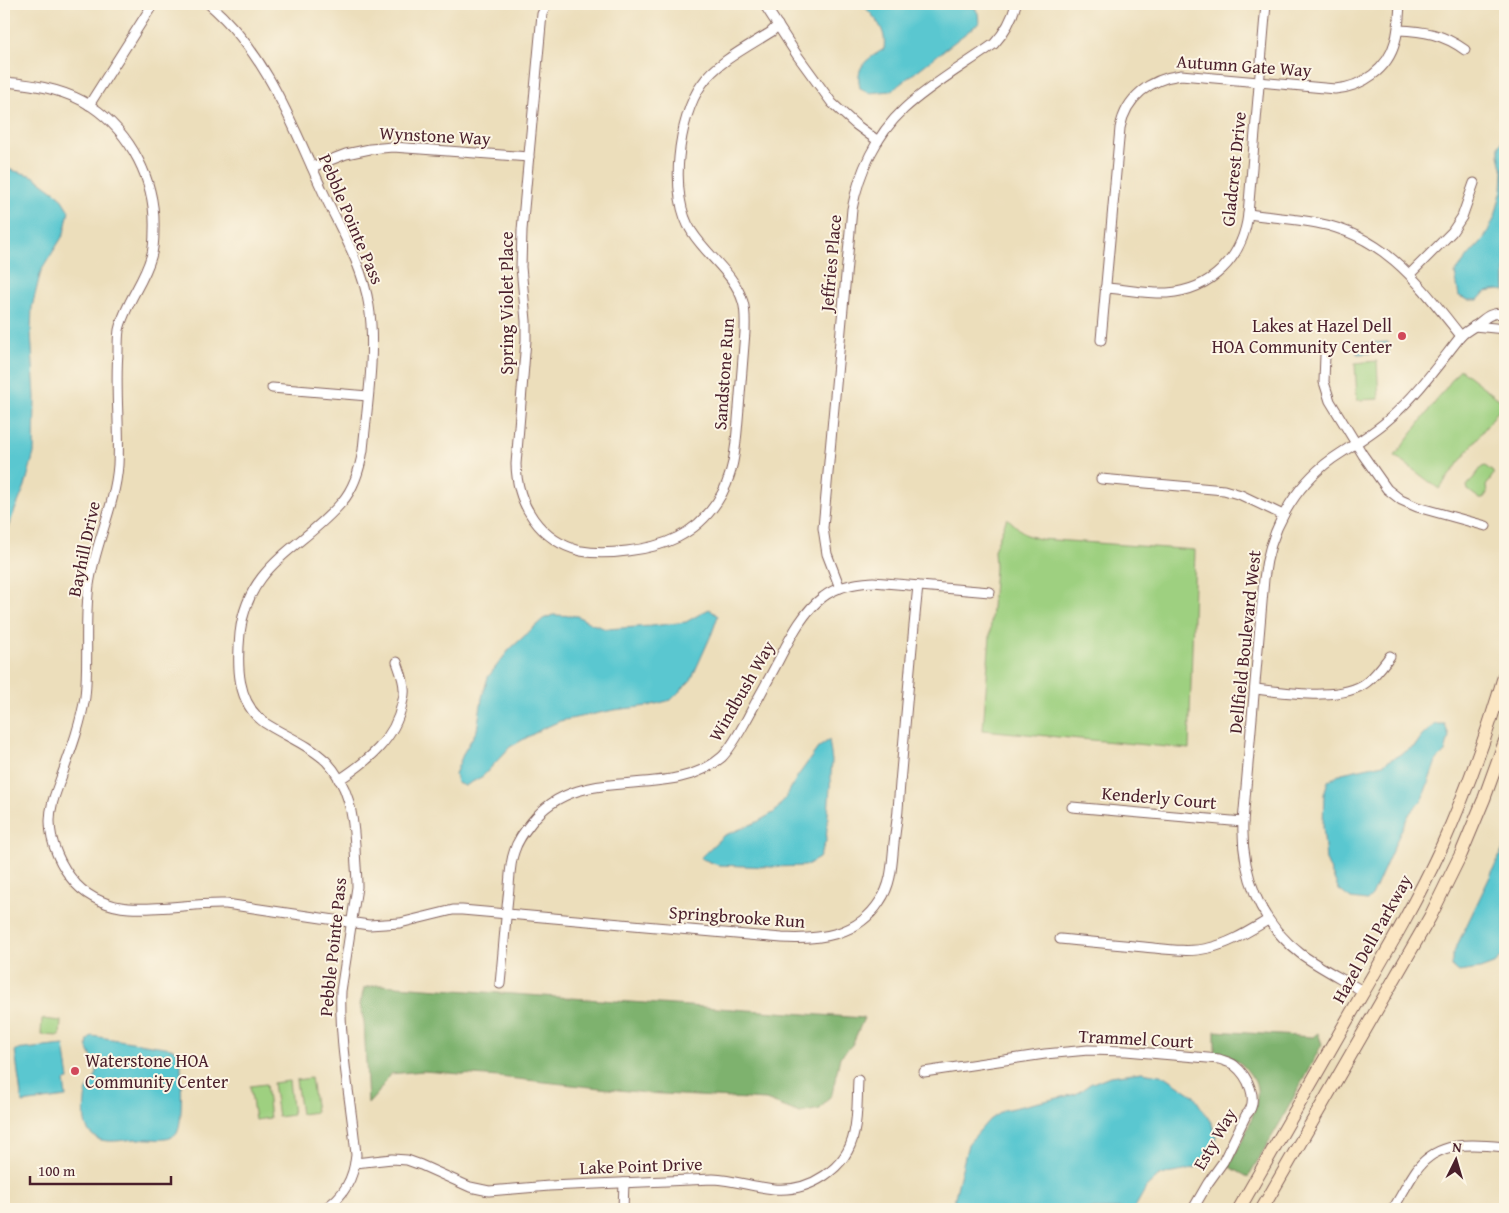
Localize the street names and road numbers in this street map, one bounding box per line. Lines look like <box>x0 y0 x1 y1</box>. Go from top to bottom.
street label: Autumn Gate Way <box>1176 47 1313 84</box>
street label: Gladcrest Drive <box>1214 110 1253 228</box>
street label: Wynstone Way <box>379 119 492 152</box>
street label: Pebble Pointe Pass <box>312 149 391 288</box>
street label: Jeffries Place <box>813 213 848 315</box>
street label: Spring Violet Place <box>493 231 520 375</box>
street label: Sandstone Run <box>706 317 741 431</box>
street label: Bayhill Drive <box>60 499 107 599</box>
street label: Dellfield Boulevard West <box>1221 548 1268 735</box>
street label: Windbush Way <box>702 635 781 746</box>
street label: Kenderly Court <box>1101 779 1218 816</box>
street label: Hazel Dell Parkway <box>1325 869 1418 1008</box>
street label: Pebble Pointe Pass <box>312 876 353 1018</box>
street label: Springbrooke Run <box>668 898 806 935</box>
street label: Trammel Court <box>1078 1022 1195 1055</box>
street label: Esty Way <box>1186 1103 1243 1175</box>
street label: Lake Point Drive <box>579 1150 703 1181</box>

